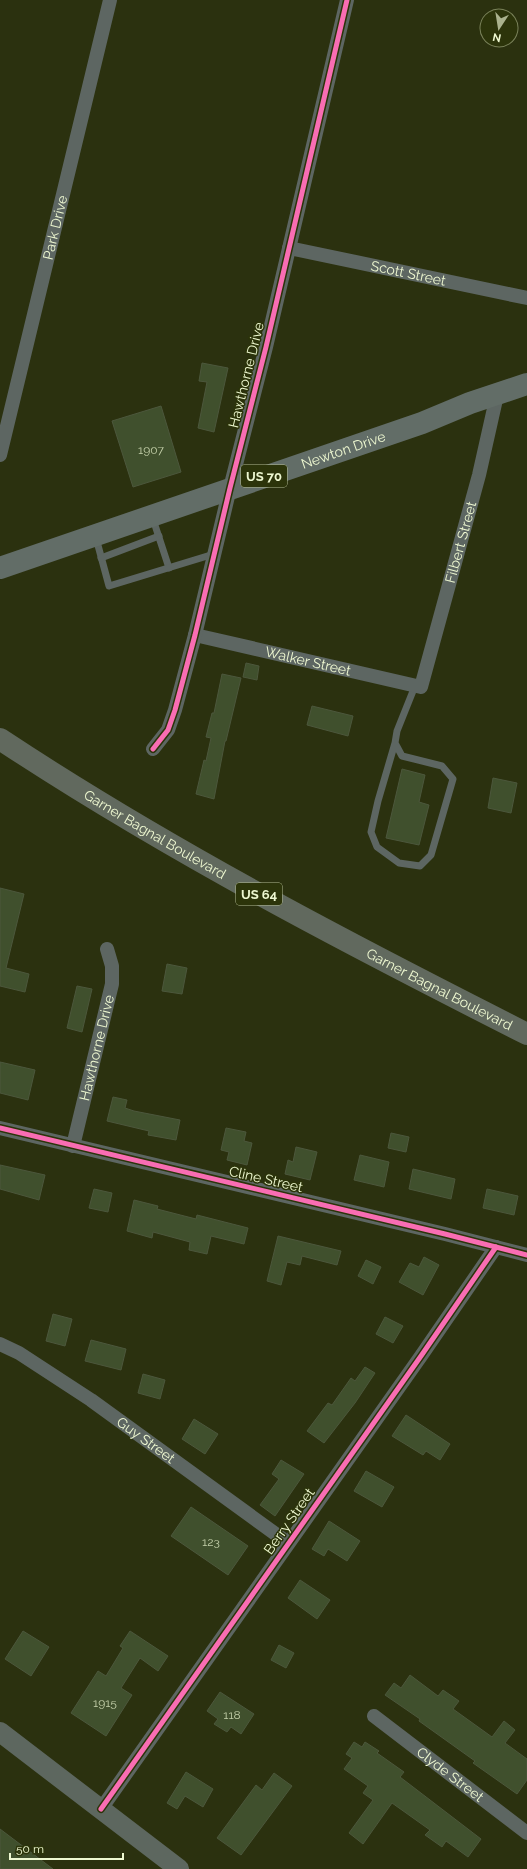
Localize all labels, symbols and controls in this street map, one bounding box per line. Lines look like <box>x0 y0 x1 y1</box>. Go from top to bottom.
north arrow <box>479 8 519 48</box>
text: N <box>492 30 502 45</box>
street label: Park Drive <box>39 194 70 261</box>
street label: Scott Street <box>369 257 448 289</box>
street label: Hawthorne Drive <box>225 320 267 430</box>
street label: Newton Drive <box>299 428 388 472</box>
house number: 1907 <box>138 443 164 457</box>
road number: US 70 <box>241 465 287 487</box>
street label: Filbert Street <box>442 499 479 585</box>
street label: Walker Street <box>264 643 353 679</box>
street label: Garner Bagnal Boulevard <box>81 787 229 882</box>
road number: US 64 <box>236 883 282 905</box>
street label: Garner Bagnal Boulevard <box>364 945 515 1033</box>
street label: Hawthorne Drive <box>76 993 117 1102</box>
street label: Cline Street <box>228 1163 305 1195</box>
street label: Guy Street <box>114 1413 178 1467</box>
street label: Berry Street <box>260 1485 318 1557</box>
house number: 123 <box>202 1535 220 1549</box>
house number: 1915 <box>93 1696 117 1710</box>
house number: 118 <box>223 1708 241 1722</box>
street label: Clyde Street <box>414 1744 487 1805</box>
scale bar <box>10 1835 123 1861</box>
text: 50 m <box>16 1842 44 1856</box>

